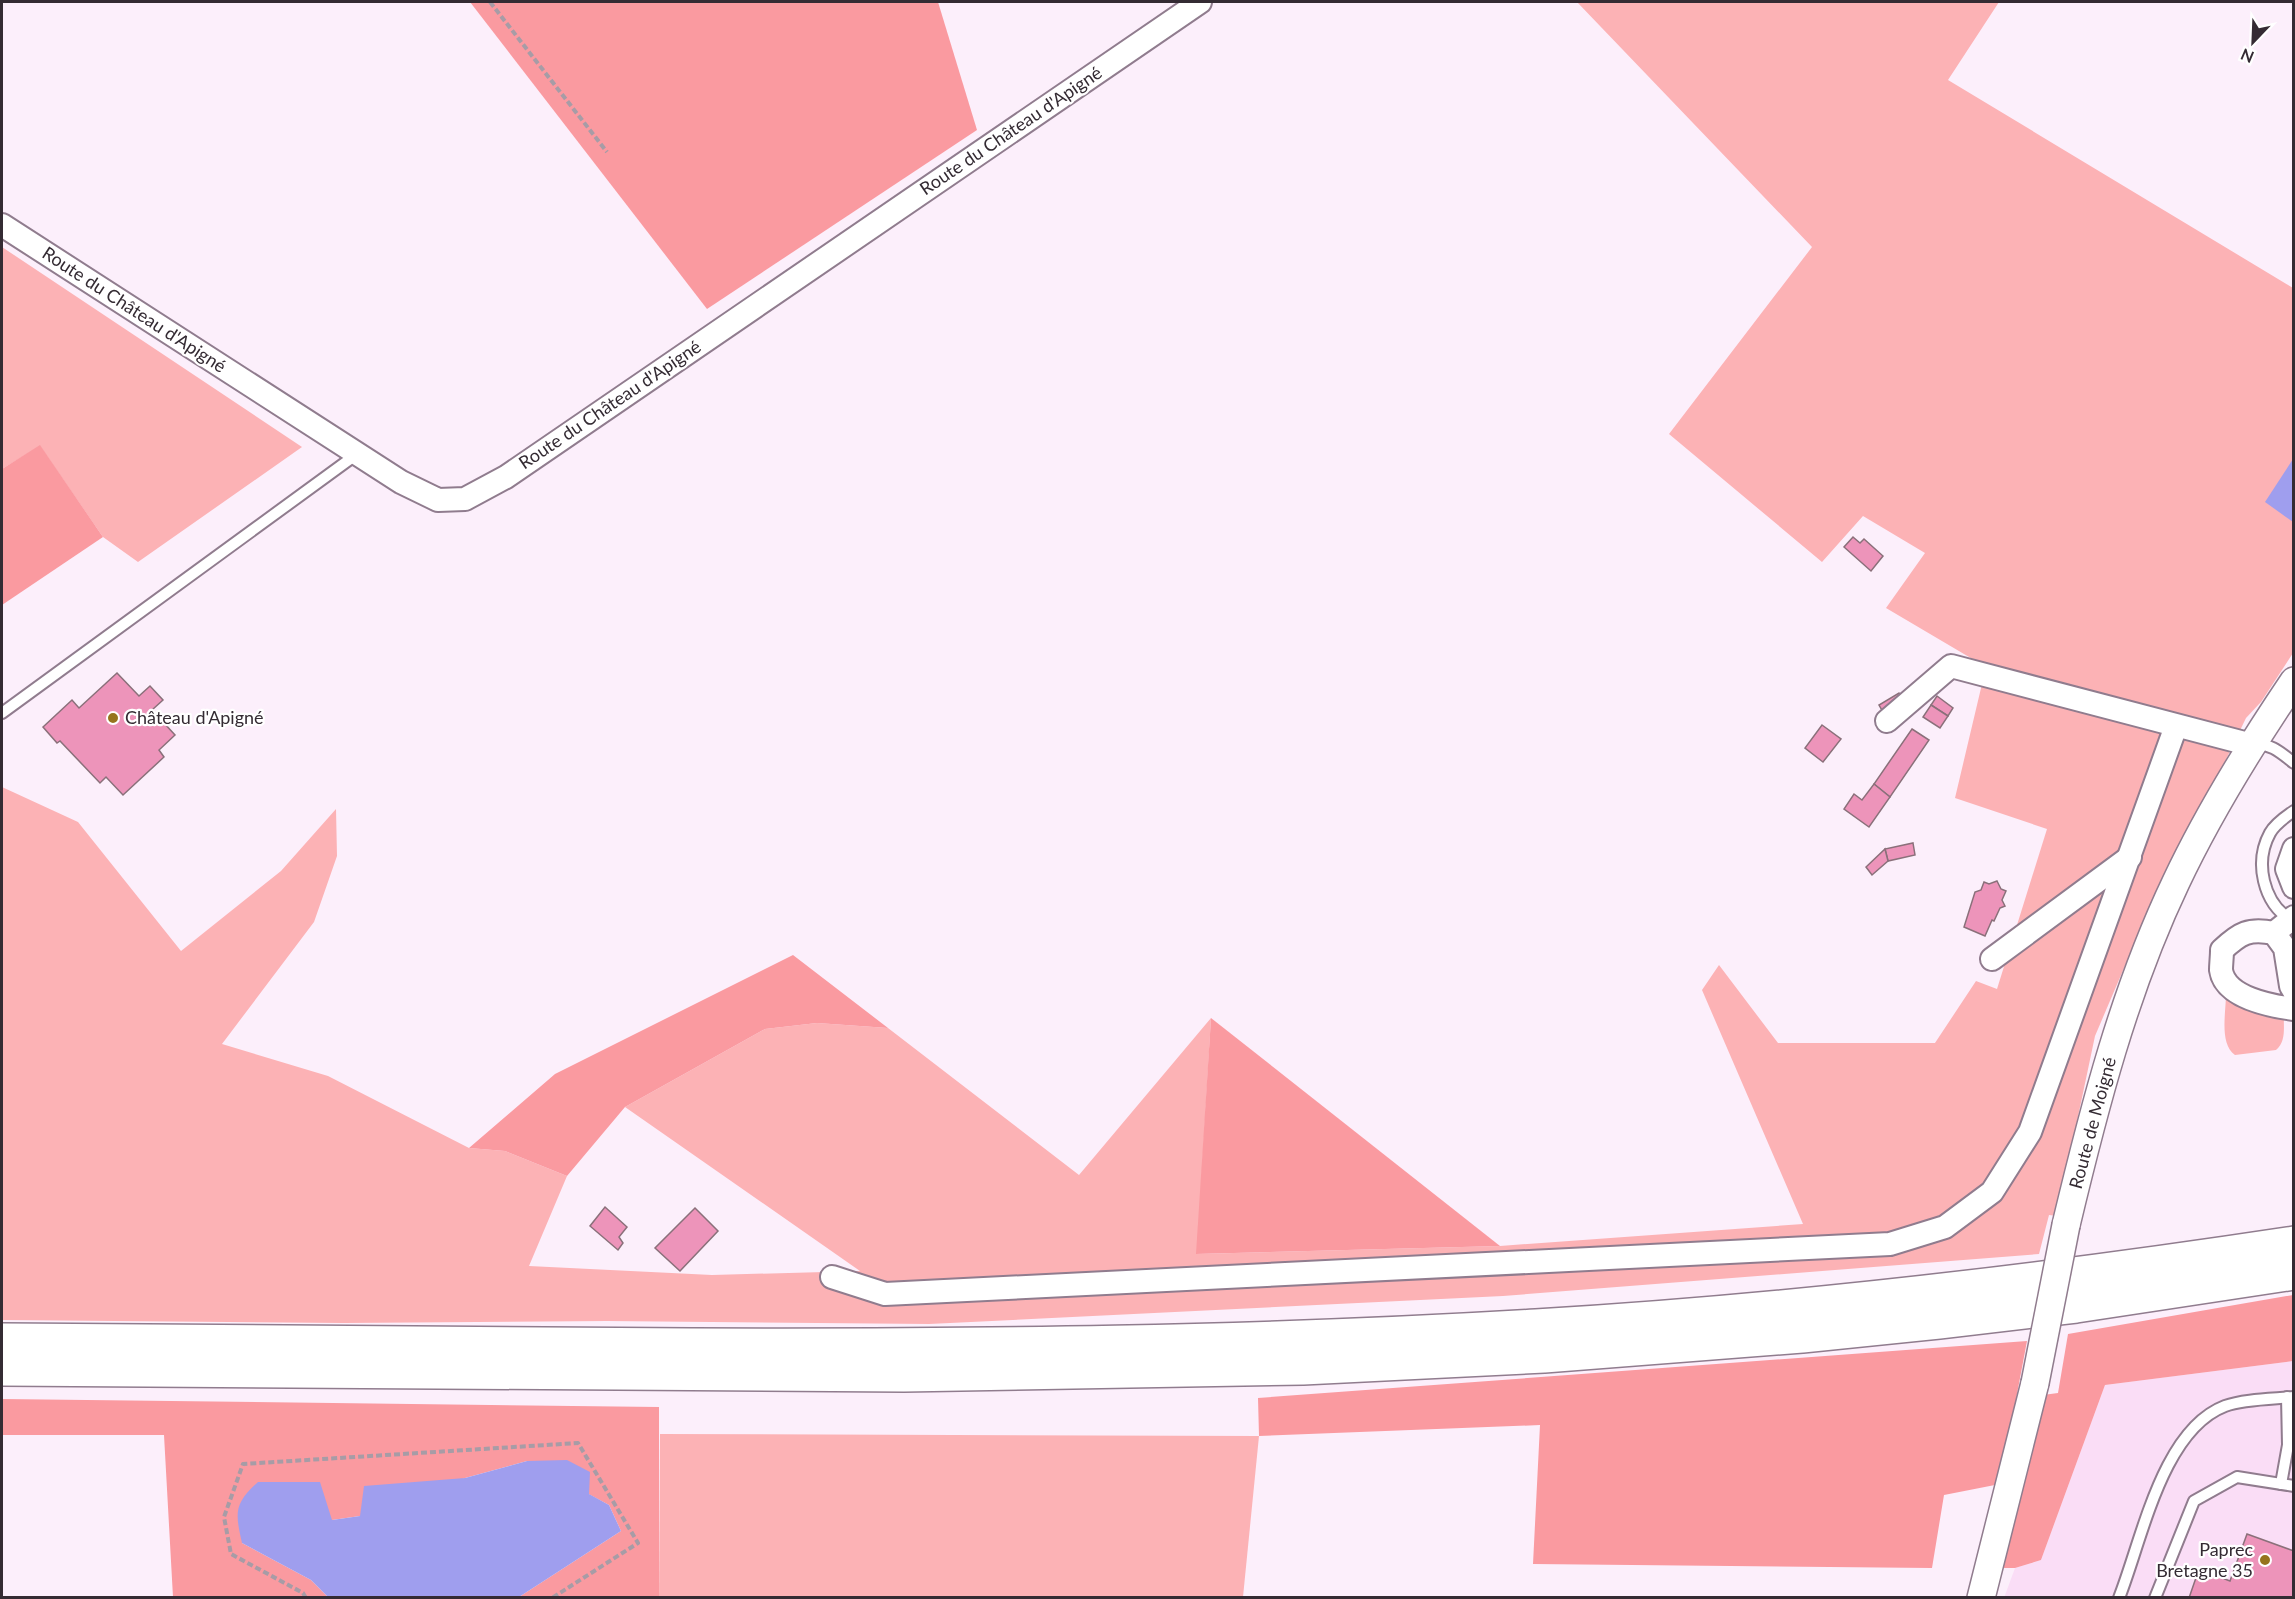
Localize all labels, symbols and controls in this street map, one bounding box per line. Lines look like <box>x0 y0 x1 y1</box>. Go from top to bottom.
north arrow <box>2223 12 2283 72</box>
text: N <box>2238 45 2256 67</box>
street label: Route du Château d'Apigné <box>915 61 1106 199</box>
street label: Route du Château d'Apigné <box>38 241 231 377</box>
street label: Route du Château d'Apigné <box>514 335 705 473</box>
place label: Château d'Apigné <box>125 706 264 728</box>
marker: Château d'Apigné <box>106 711 120 725</box>
street label: Route de Moigné <box>2064 1054 2120 1191</box>
place label: Paprec Bretagne 35 <box>2156 1538 2253 1581</box>
marker: Paprec Bretagne 35 <box>2258 1553 2272 1567</box>

